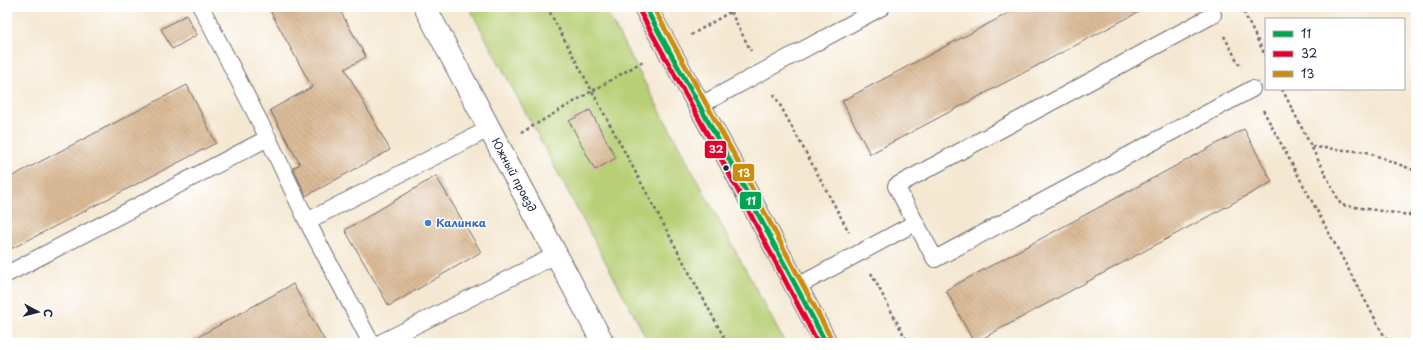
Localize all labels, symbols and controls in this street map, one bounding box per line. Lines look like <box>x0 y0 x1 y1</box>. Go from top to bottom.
legend <box>1265 18 1405 90</box>
text: 11 <box>1301 24 1311 42</box>
text: 32 <box>1301 44 1317 62</box>
text: 13 <box>1301 64 1314 82</box>
street label: Южный проезд <box>488 135 541 215</box>
line badge: 32 <box>704 140 727 159</box>
text: 32 <box>709 140 724 157</box>
unlabelled marker <box>721 163 731 173</box>
line badge: 13 <box>732 163 755 182</box>
text: 13 <box>738 164 750 181</box>
line badge: 11 <box>739 191 762 210</box>
text: 11 <box>746 192 756 209</box>
place label: Калинка <box>436 214 487 231</box>
marker: Калинка <box>423 218 433 228</box>
north arrow <box>18 292 58 332</box>
text: С <box>39 308 57 318</box>

